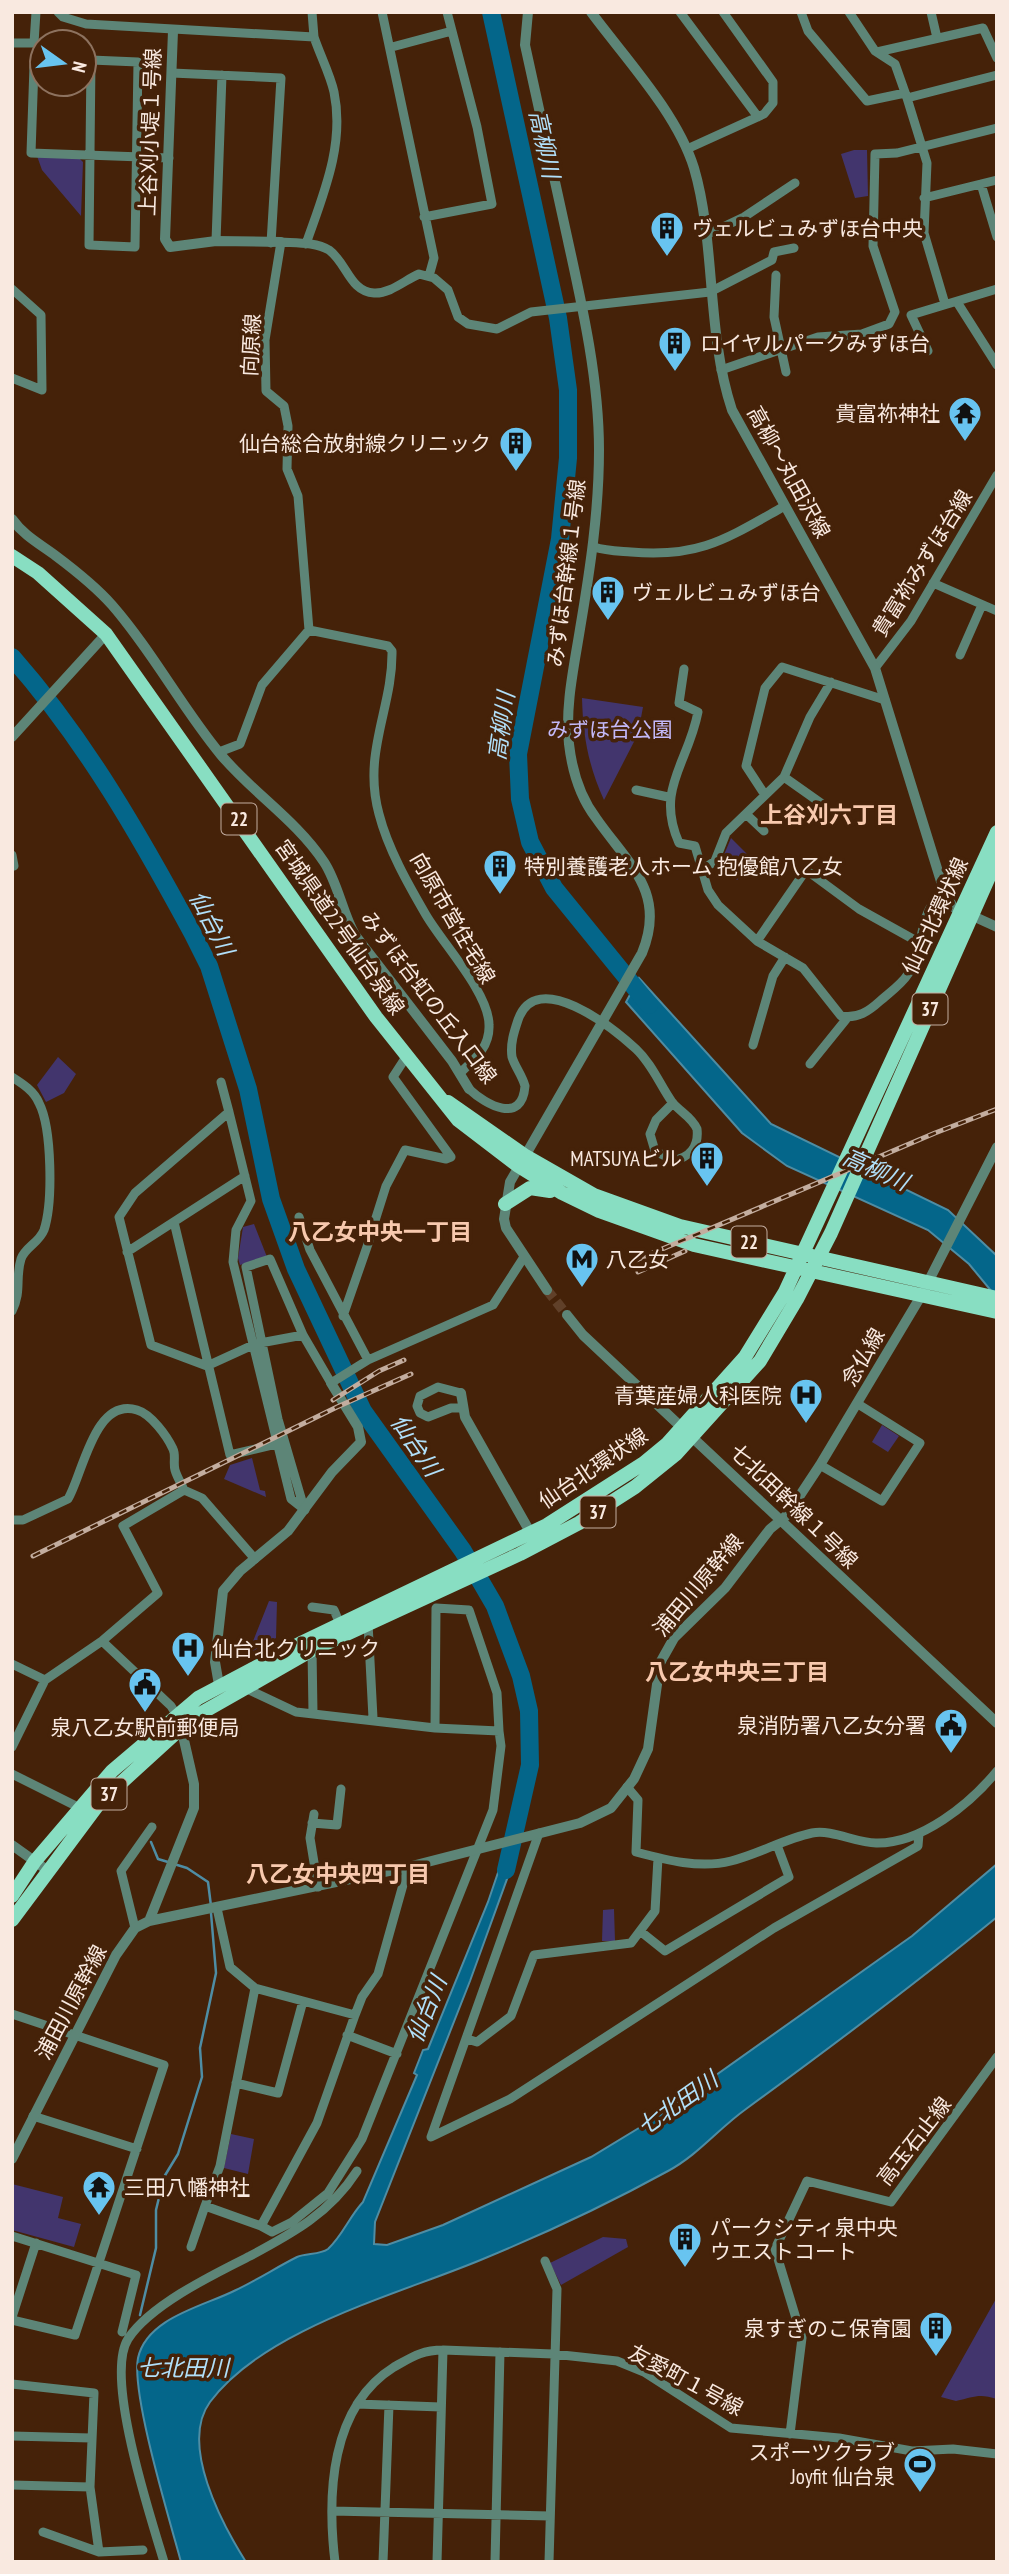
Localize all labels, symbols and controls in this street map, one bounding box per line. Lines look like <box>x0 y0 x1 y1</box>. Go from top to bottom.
north arrow <box>28 28 98 98</box>
street label: 上谷刈小堤１号線 <box>134 48 166 216</box>
text: N <box>67 59 92 75</box>
water label: 高柳川 <box>524 107 567 184</box>
building icon: ヴェルビュみずほ台中央 <box>648 209 686 258</box>
place label: ヴェルビュみずほ台中央 <box>692 215 923 242</box>
street label: 向原線 <box>236 313 266 377</box>
building icon: ロイヤルパークみずほ台 <box>656 324 694 373</box>
place label: ロイヤルパークみずほ台 <box>700 330 930 357</box>
temple icon: 貴富祢神社 <box>946 394 984 443</box>
place label: 貴富祢神社 <box>835 400 940 427</box>
street label: 高柳～丸田沢線 <box>742 401 836 543</box>
building icon: 仙台総合放射線クリニック <box>497 424 535 473</box>
place label: 仙台総合放射線クリニック <box>239 430 491 457</box>
street label: みずほ台幹線１号線 <box>541 478 591 668</box>
street label: 貴富祢みずほ台線 <box>866 485 978 641</box>
building icon: ヴェルビュみずほ台 <box>589 573 627 622</box>
place label: ヴェルビュみずほ台 <box>632 579 821 606</box>
water label: 高柳川 <box>482 687 521 762</box>
park label: みずほ台公園 <box>547 716 673 743</box>
district label: 上谷刈六丁目 <box>760 800 898 829</box>
road number: 22 <box>222 804 256 834</box>
street label: 宮城県道22号仙台泉線 <box>269 834 411 1020</box>
building icon: 特別養護老人ホーム 抱優館八乙女 <box>481 847 519 896</box>
street label: 向原市営住宅線 <box>405 848 501 988</box>
place label: 特別養護老人ホーム 抱優館八乙女 <box>524 853 843 880</box>
street label: 仙台北環状線 <box>896 853 974 979</box>
water label: 仙台川 <box>183 886 242 963</box>
street label: みずほ台虹の丘入口線 <box>355 905 503 1089</box>
road number: 37 <box>912 993 948 1024</box>
building icon: MATSUYAビル <box>688 1139 726 1188</box>
water label: 高柳川 <box>839 1142 916 1197</box>
place label: MATSUYAビル <box>570 1145 682 1172</box>
district label: 八乙女中央一丁目 <box>288 1217 472 1246</box>
road number: 22 <box>732 1226 766 1258</box>
metro station icon: 八乙女 <box>563 1240 601 1289</box>
place label: 八乙女 <box>606 1246 669 1273</box>
street label: 念仏線 <box>836 1323 890 1391</box>
hospital icon: 青葉産婦人科医院 <box>787 1376 825 1425</box>
place label: 青葉産婦人科医院 <box>614 1382 782 1409</box>
water label: 仙台川 <box>385 1408 449 1484</box>
street label: 仙台北環状線 <box>533 1422 653 1514</box>
street label: 七北田幹線１号線 <box>724 1438 864 1574</box>
road number: 37 <box>580 1496 616 1528</box>
street label: 浦田川原幹線 <box>647 1528 749 1642</box>
hospital icon: 仙台北クリニック <box>169 1629 207 1678</box>
place label: 仙台北クリニック <box>212 1635 380 1662</box>
district label: 八乙女中央三丁目 <box>645 1657 829 1686</box>
public building icon: 泉八乙女駅前郵便局 <box>126 1665 164 1714</box>
public building icon: 泉消防署八乙女分署 <box>932 1706 970 1755</box>
place label: 泉消防署八乙女分署 <box>737 1712 926 1739</box>
place label: 泉八乙女駅前郵便局 <box>51 1714 240 1741</box>
road number: 37 <box>92 1778 126 1810</box>
district label: 八乙女中央四丁目 <box>246 1859 430 1888</box>
street label: 浦田川原幹線 <box>30 1940 112 2064</box>
water label: 仙台川 <box>400 1969 453 2046</box>
water label: 七北田川 <box>631 2063 725 2141</box>
street label: 高玉石止線 <box>871 2091 957 2191</box>
temple icon: 三田八幡神社 <box>80 2168 118 2217</box>
place label: 三田八幡神社 <box>124 2174 250 2201</box>
place label: パークシティ泉中央 ウエストコート <box>710 2214 898 2265</box>
building icon: パークシティ泉中央 ウエストコート <box>666 2220 704 2269</box>
building icon: 泉すぎのこ保育園 <box>917 2309 955 2358</box>
place label: 泉すぎのこ保育園 <box>744 2315 912 2342</box>
street label: 友愛町１号線 <box>624 2339 748 2421</box>
water label: 七北田川 <box>137 2353 232 2382</box>
place label: スポーツクラブ Joyfit 仙台泉 <box>748 2439 895 2490</box>
sports icon: スポーツクラブ Joyfit 仙台泉 <box>901 2445 939 2494</box>

